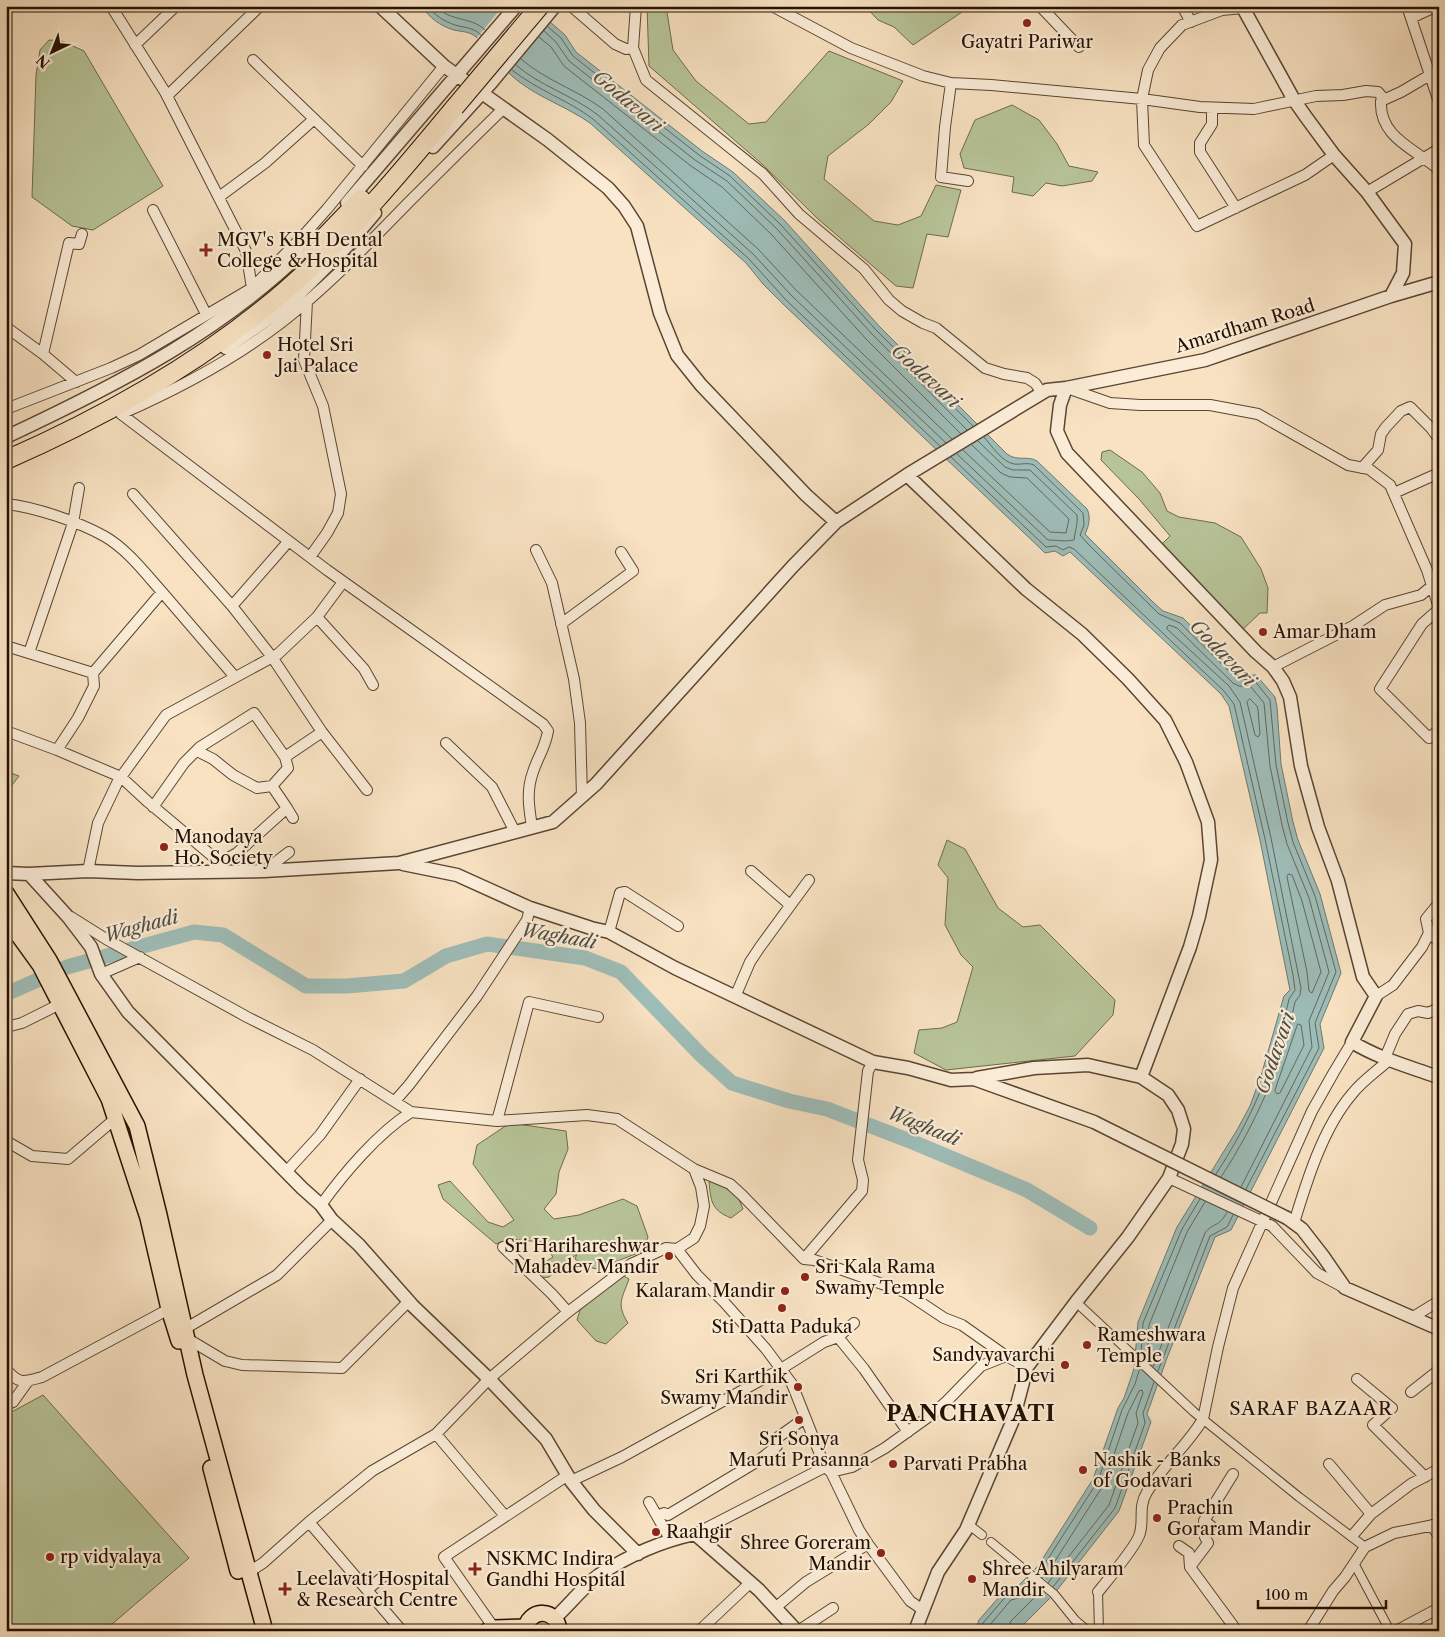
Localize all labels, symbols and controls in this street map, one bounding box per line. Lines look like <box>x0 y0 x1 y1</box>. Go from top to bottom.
marker: Gayatri Pariwar <box>1021 17 1033 29</box>
north arrow <box>28 28 78 78</box>
place label: Gayatri Pariwar <box>961 31 1094 53</box>
text: N <box>33 51 54 72</box>
water label: Godavari <box>588 65 669 138</box>
place label: MGV's KBH Dental College & Hospital <box>217 229 383 272</box>
marker: MGV's KBH Dental College & Hospital <box>199 243 213 257</box>
street label: Amardham Road <box>1172 294 1317 358</box>
place label: Hotel Sri Jai Palace <box>274 334 358 377</box>
water label: Godavari <box>887 339 966 414</box>
marker: Hotel Sri Jai Palace <box>261 349 273 361</box>
water label: Godavari <box>1185 614 1262 692</box>
place label: Amar Dham <box>1272 621 1377 643</box>
marker: Amar Dham <box>1257 626 1269 638</box>
place label: Manodaya Ho. Society <box>174 826 274 869</box>
marker: Manodaya Ho. Society <box>158 841 170 853</box>
water label: Waghadi <box>101 905 182 947</box>
water label: Waghadi <box>520 918 600 954</box>
water label: Godavari <box>1250 1008 1300 1097</box>
water label: Waghadi <box>884 1101 965 1151</box>
place label: Sri Harihareshwar Mahadev Mandir <box>504 1235 659 1278</box>
marker: Sri Harihareshwar Mahadev Mandir <box>663 1250 675 1262</box>
place label: Sri Kala Rama Swamy Temple <box>815 1256 945 1299</box>
marker: Sri Kala Rama Swamy Temple <box>799 1271 811 1283</box>
place label: Kalaram Mandir <box>635 1280 775 1302</box>
marker: Kalaram Mandir <box>779 1285 791 1297</box>
marker: Sti Datta Paduka <box>776 1302 788 1314</box>
place label: Sti Datta Paduka <box>711 1316 853 1338</box>
place label: Rameshwara Temple <box>1097 1324 1207 1367</box>
marker: Rameshwara Temple <box>1081 1339 1093 1351</box>
place label: Sandvyavarchi Devi <box>932 1344 1056 1387</box>
marker: Sandvyavarchi Devi <box>1059 1359 1071 1371</box>
place label: Sri Karthik Swamy Mandir <box>660 1366 790 1409</box>
marker: Sri Karthik Swamy Mandir <box>792 1381 804 1393</box>
district label: SARAF BAZAAR <box>1229 1397 1393 1420</box>
district label: PANCHAVATI <box>886 1400 1056 1427</box>
marker: Sri Sonya Maruti Prasanna <box>793 1414 805 1426</box>
place label: Sri Sonya Maruti Prasanna <box>728 1428 870 1471</box>
place label: Nashik - Banks of Godavari <box>1093 1449 1221 1492</box>
place label: Parvati Prabha <box>903 1453 1028 1475</box>
marker: Parvati Prabha <box>887 1458 899 1470</box>
marker: Nashik - Banks of Godavari <box>1077 1464 1089 1476</box>
place label: Prachin Goraram Mandir <box>1167 1497 1311 1540</box>
marker: Prachin Goraram Mandir <box>1151 1512 1163 1524</box>
place label: Raahgir <box>666 1521 732 1543</box>
marker: Raahgir <box>650 1526 662 1538</box>
place label: Shree Goreram Mandir <box>740 1532 871 1575</box>
place label: rp vidyalaya <box>60 1546 162 1568</box>
marker: Shree Goreram Mandir <box>875 1547 887 1559</box>
place label: NSKMC Indira Gandhi Hospital <box>486 1548 625 1591</box>
marker: rp vidyalaya <box>44 1551 56 1563</box>
place label: Shree Ahilyaram Mandir <box>982 1558 1124 1601</box>
marker: NSKMC Indira Gandhi Hospital <box>468 1562 482 1576</box>
place label: Leelavati Hospital & Research Centre <box>296 1568 458 1611</box>
marker: Shree Ahilyaram Mandir <box>966 1573 978 1585</box>
scale bar <box>1258 1577 1385 1609</box>
marker: Leelavati Hospital & Research Centre <box>278 1582 292 1596</box>
text: 100 m <box>1265 1585 1308 1604</box>

